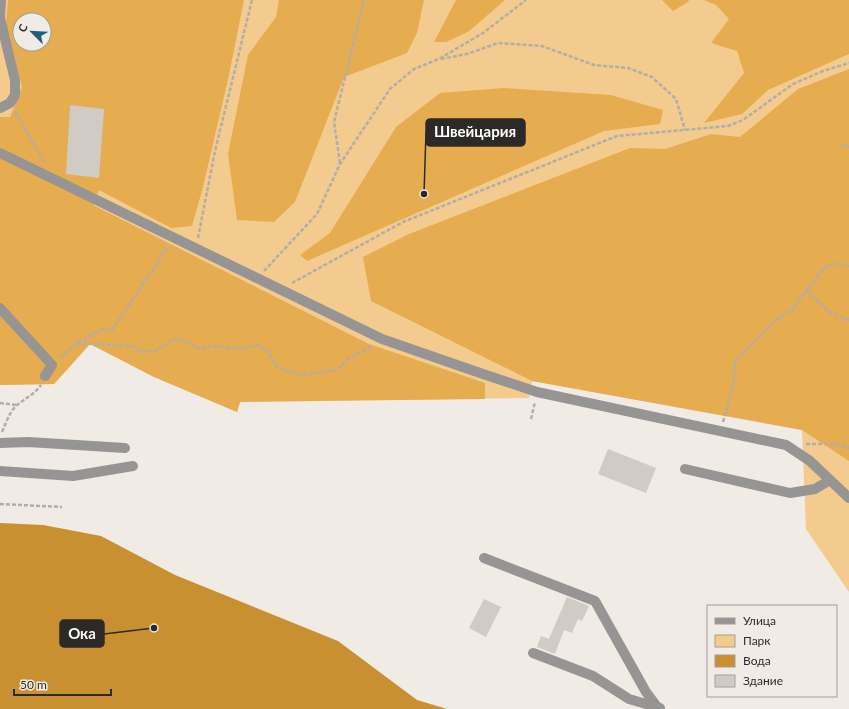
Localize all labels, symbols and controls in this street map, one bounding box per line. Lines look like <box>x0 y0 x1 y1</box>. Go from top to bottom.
north arrow <box>12 12 52 52</box>
text: С <box>15 21 30 34</box>
callout: Швейцария <box>426 119 525 146</box>
text: Швейцария <box>434 122 516 140</box>
legend <box>707 605 837 697</box>
text: Улица <box>743 613 776 628</box>
callout: Ока <box>60 620 104 647</box>
text: Ока <box>68 624 96 642</box>
text: Парк <box>743 633 771 648</box>
text: Вода <box>743 653 771 668</box>
scale bar <box>14 671 111 697</box>
text: Здание <box>743 673 783 688</box>
text: 50 m <box>20 677 47 692</box>

